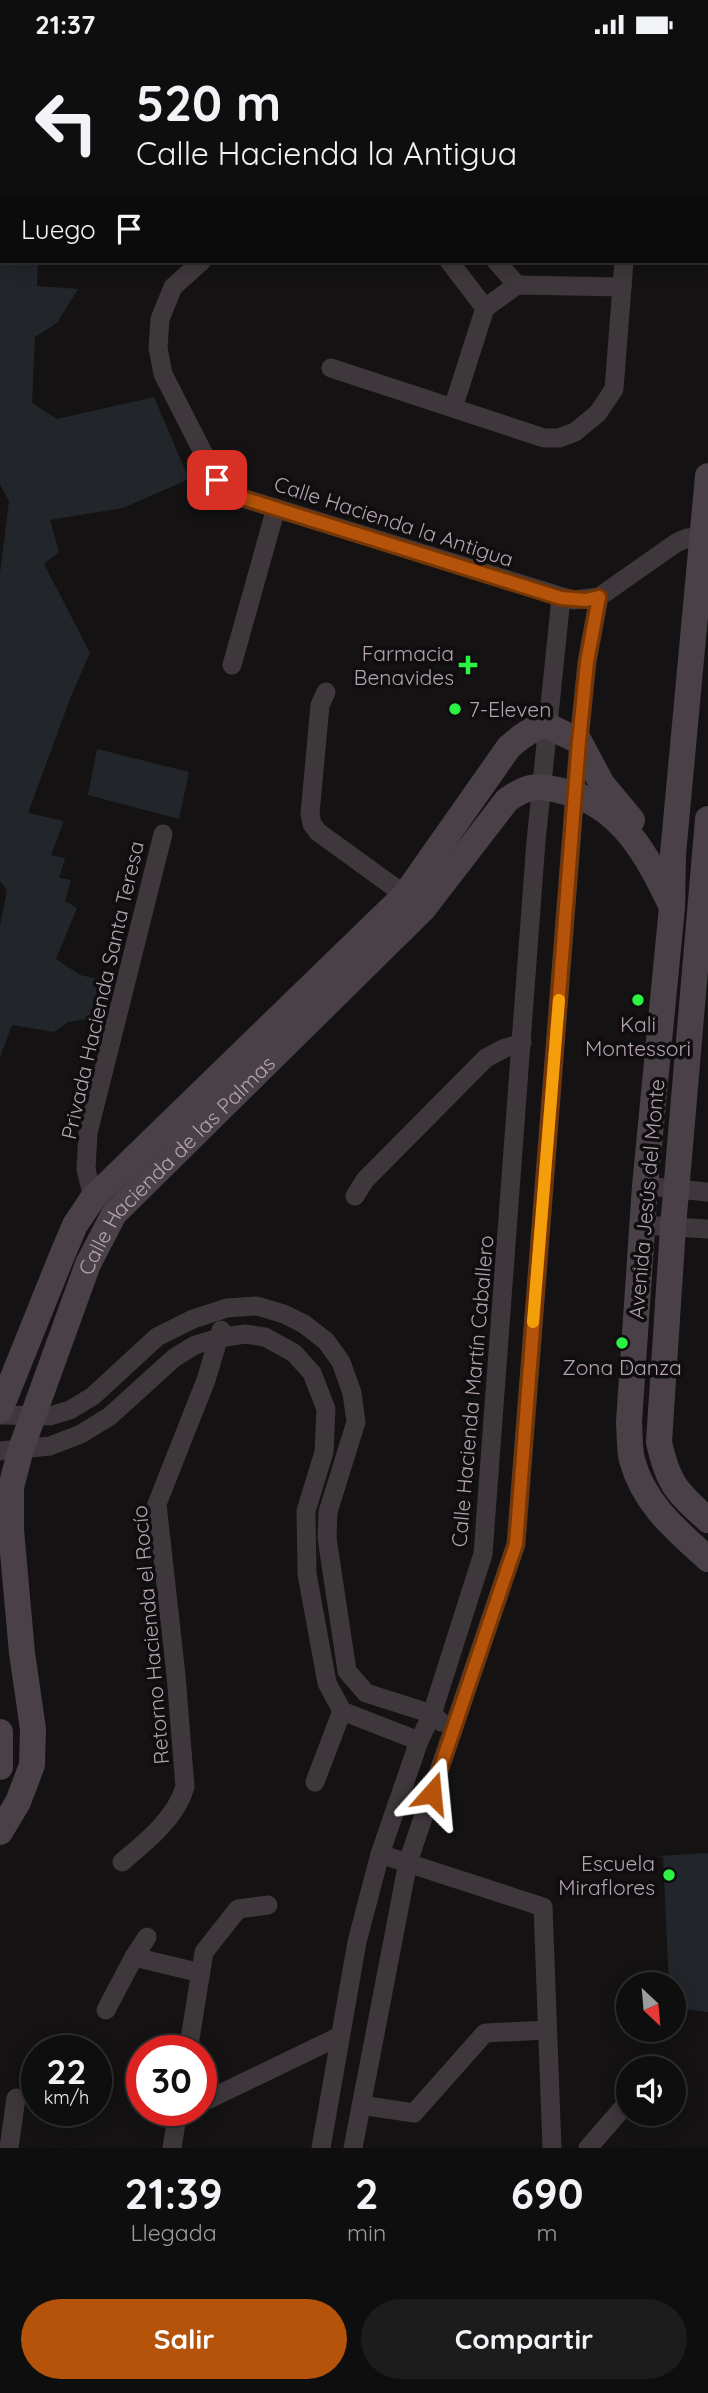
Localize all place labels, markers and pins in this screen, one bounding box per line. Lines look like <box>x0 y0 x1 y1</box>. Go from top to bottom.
pin <box>187 450 247 510</box>
place label: Farmacia Benavides <box>354 640 454 690</box>
marker: Farmacia Benavides <box>460 657 476 673</box>
place label: 7-Eleven <box>469 696 551 722</box>
marker: 7-Eleven <box>447 701 463 717</box>
marker: Kali Montessori <box>630 992 646 1008</box>
place label: Kali Montessori <box>585 1011 691 1061</box>
marker: Zona Danza <box>614 1335 630 1351</box>
place label: Zona Danza <box>562 1354 682 1380</box>
place label: Escuela Miraflores <box>558 1850 655 1900</box>
marker: Escuela Miraflores <box>661 1867 677 1883</box>

